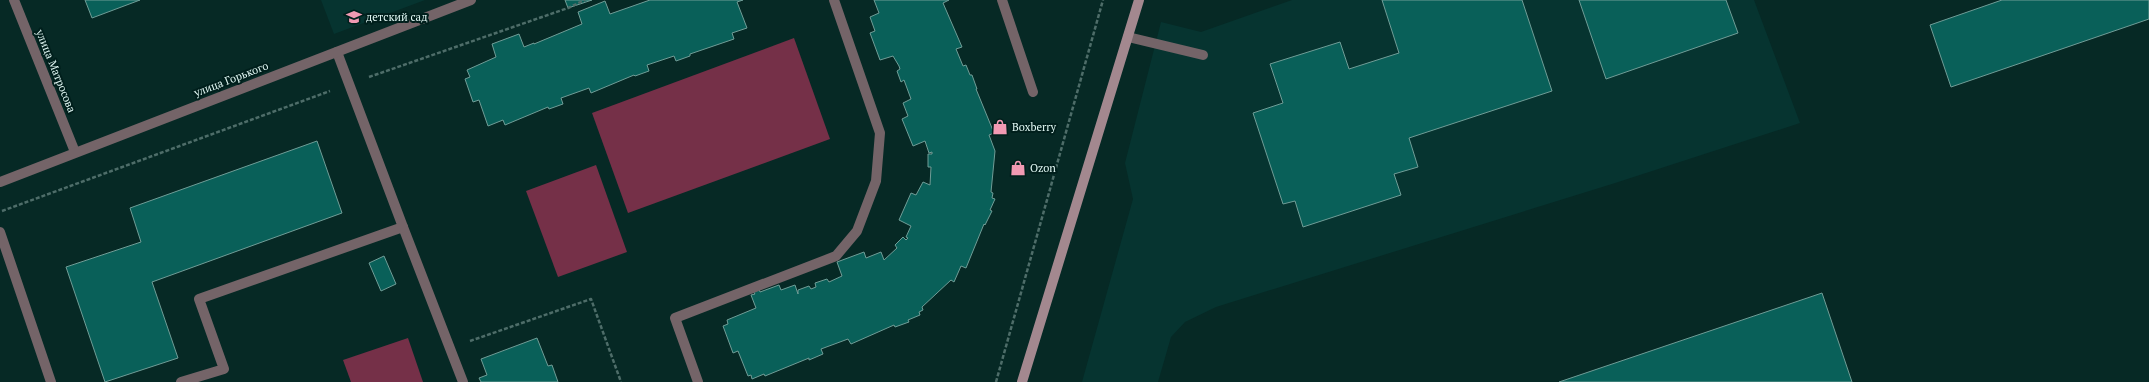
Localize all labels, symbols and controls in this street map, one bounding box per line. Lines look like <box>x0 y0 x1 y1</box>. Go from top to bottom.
school or university icon: детский сад <box>345 8 363 26</box>
place label: детский сад <box>366 10 427 24</box>
street label: улица Матросова <box>33 27 79 115</box>
street label: улица Горького <box>191 58 270 100</box>
shop icon: Boxberry <box>991 118 1009 136</box>
place label: Boxberry <box>1012 120 1057 134</box>
shop icon: Ozon <box>1009 159 1027 177</box>
place label: Ozon <box>1030 161 1056 175</box>

